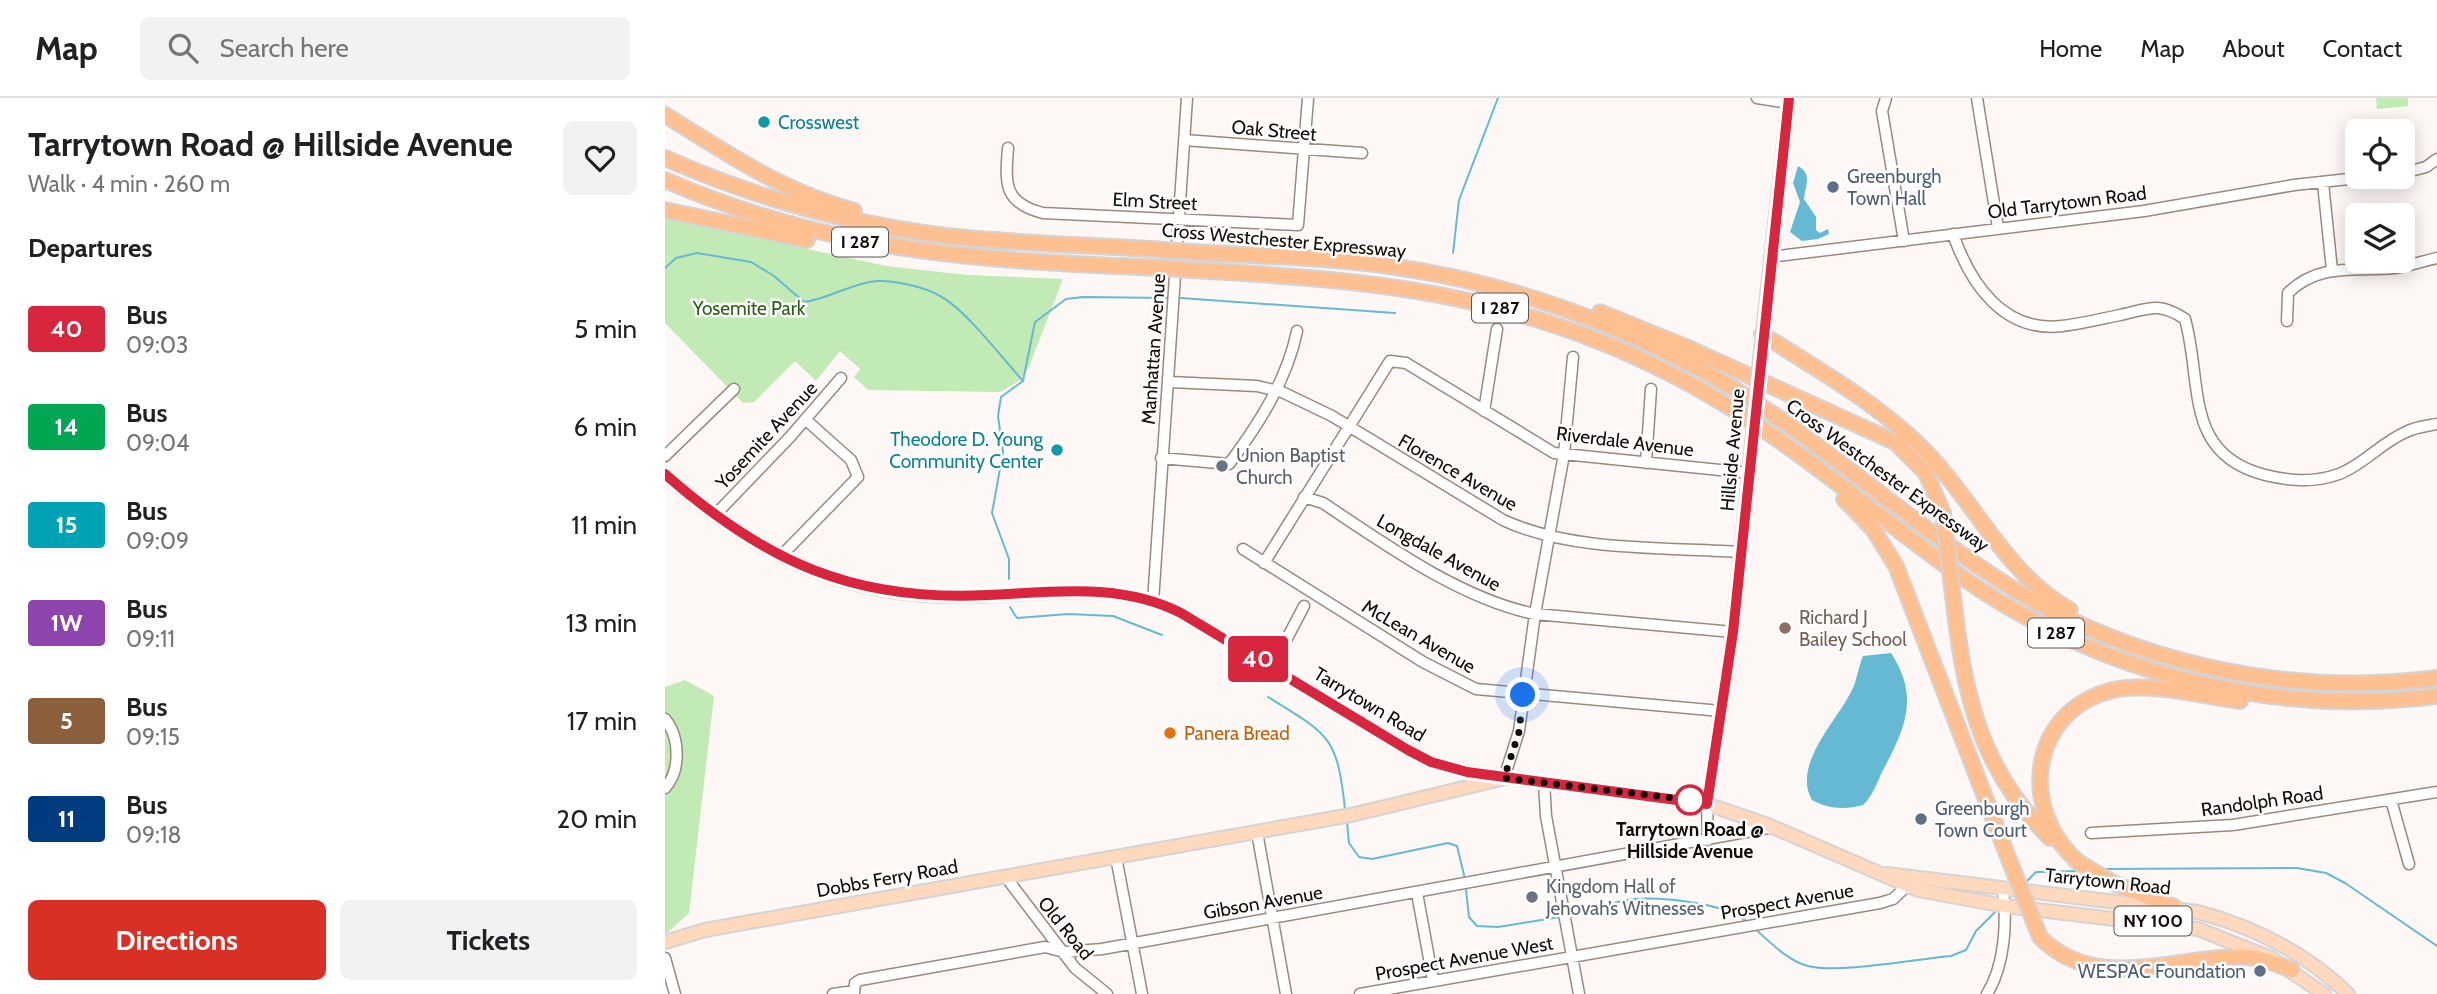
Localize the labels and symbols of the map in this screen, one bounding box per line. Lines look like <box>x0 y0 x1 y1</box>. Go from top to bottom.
place label: Crosswest <box>778 111 860 134</box>
marker: Crosswest <box>756 114 772 130</box>
street label: Oak Street <box>1231 115 1318 146</box>
place label: Greenburgh Town Hall <box>1847 165 1942 210</box>
marker: Greenburgh Town Hall <box>1825 179 1841 195</box>
street label: Old Tarrytown Road <box>1986 181 2148 224</box>
street label: Elm Street <box>1112 188 1199 215</box>
street label: Cross Westchester Expressway <box>1161 218 1407 263</box>
road number: I 287 <box>832 228 888 257</box>
street label: Manhattan Avenue <box>1137 272 1170 425</box>
road number: I 287 <box>1472 294 1528 322</box>
park label: Yosemite Park <box>692 297 806 320</box>
street label: Yosemite Avenue <box>710 377 822 495</box>
street label: Hillside Avenue <box>1716 388 1749 512</box>
street label: Cross Westchester Expressway <box>1782 394 1994 557</box>
street label: Riverdale Avenue <box>1555 422 1695 461</box>
place label: Theodore D. Young Community Center <box>889 428 1044 473</box>
street label: Florence Avenue <box>1394 429 1522 516</box>
marker: Theodore D. Young Community Center <box>1049 442 1065 458</box>
place label: Union Baptist Church <box>1236 444 1346 489</box>
marker: Union Baptist Church <box>1214 458 1230 474</box>
street label: Longdale Avenue <box>1373 509 1505 596</box>
street label: McLean Avenue <box>1358 595 1480 678</box>
place label: Richard J Bailey School <box>1799 606 1907 651</box>
road number: I 287 <box>2028 618 2084 648</box>
marker: Richard J Bailey School <box>1777 620 1793 636</box>
line badge: 40 <box>1227 636 1289 682</box>
street label: Tarrytown Road <box>1310 662 1430 747</box>
your location <box>1505 677 1540 712</box>
place label: Panera Bread <box>1184 722 1290 745</box>
marker: Panera Bread <box>1162 725 1178 741</box>
street label: Randolph Road <box>2200 782 2325 821</box>
marker: Tarrytown Road @ Hillside Avenue <box>1675 785 1705 815</box>
place label: Greenburgh Town Court <box>1935 797 2030 842</box>
marker: Greenburgh Town Court <box>1913 811 1929 827</box>
place label: Tarrytown Road @ Hillside Avenue <box>1616 818 1764 863</box>
street label: Dobbs Ferry Road <box>815 855 960 902</box>
street label: Tarrytown Road <box>2044 863 2172 900</box>
place label: Kingdom Hall of Jehovah’s Witnesses <box>1545 875 1705 920</box>
street label: Prospect Avenue <box>1719 878 1856 925</box>
street label: Gibson Avenue <box>1202 881 1325 924</box>
marker: Kingdom Hall of Jehovah’s Witnesses <box>1524 889 1540 905</box>
street label: Old Road <box>1033 892 1098 965</box>
road number: NY 100 <box>2115 906 2191 936</box>
street label: Prospect Avenue West <box>1373 931 1555 985</box>
place label: WESPAC Foundation <box>2078 960 2246 983</box>
marker: WESPAC Foundation <box>2252 963 2268 979</box>

